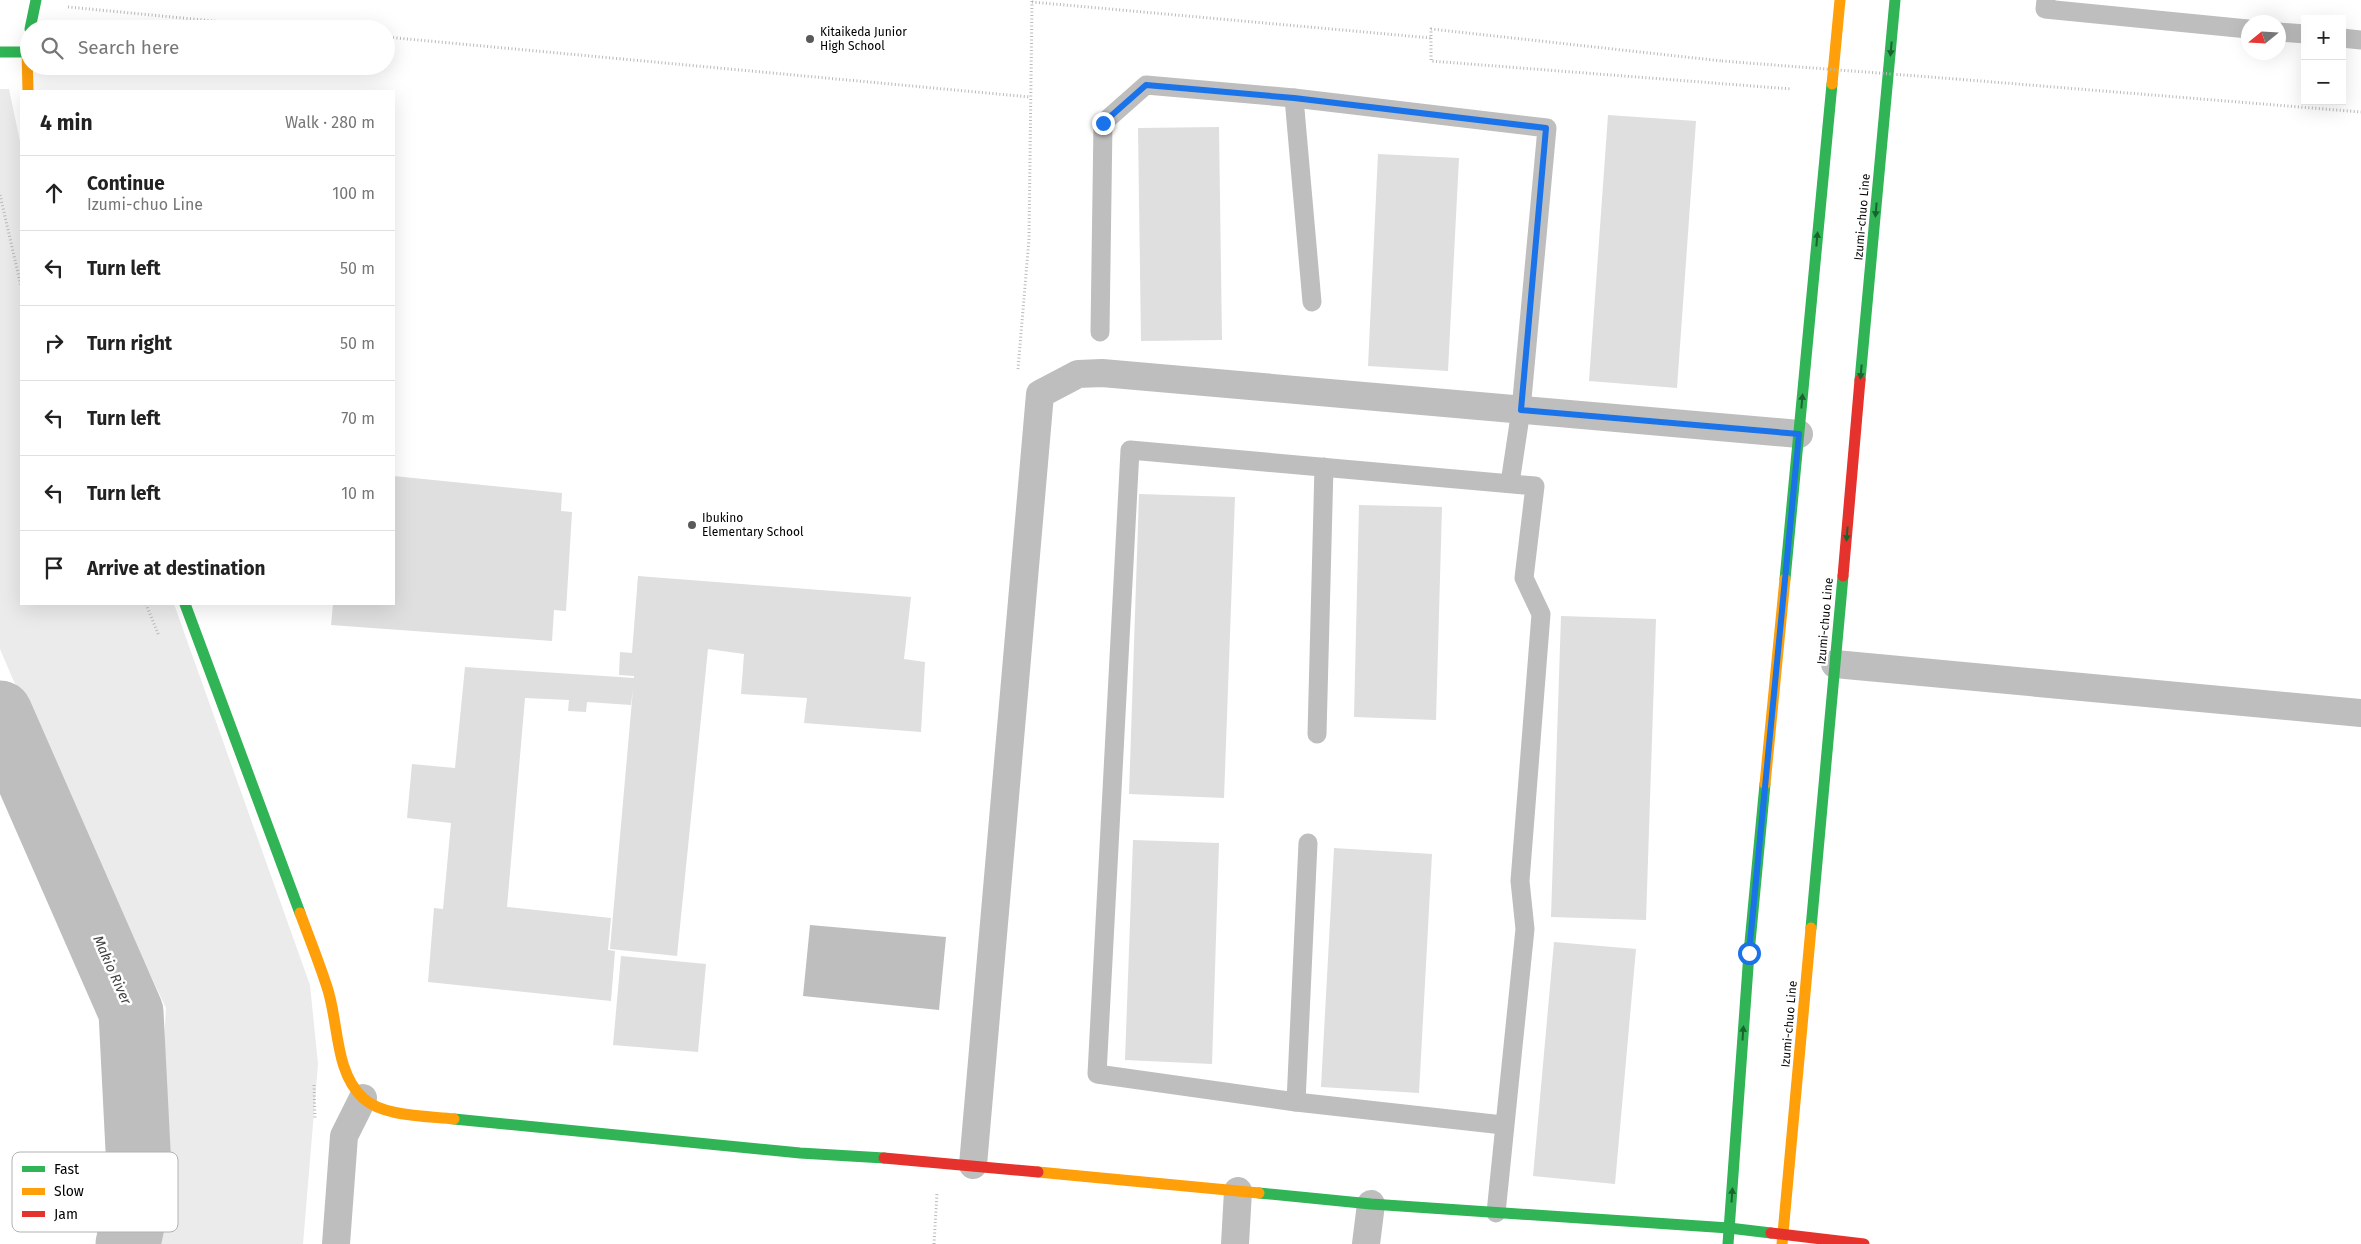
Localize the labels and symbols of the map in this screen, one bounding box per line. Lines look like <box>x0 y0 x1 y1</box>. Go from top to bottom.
north arrow <box>2241 15 2286 60</box>
place label: Kitaikeda Junior High School <box>820 25 907 53</box>
marker: Kitaikeda Junior High School <box>804 33 816 45</box>
one-way arrow <box>1886 41 1894 57</box>
route end <box>1092 112 1115 135</box>
street label: Izumi-chuo Line <box>1851 173 1873 261</box>
one-way arrow <box>1872 203 1880 219</box>
one-way arrow <box>1814 231 1822 247</box>
one-way arrow <box>1857 365 1865 381</box>
one-way arrow <box>1798 393 1806 409</box>
place label: Ibukino Elementary School <box>702 511 804 539</box>
marker: Ibukino Elementary School <box>686 519 698 531</box>
one-way arrow <box>1843 526 1851 542</box>
street label: Izumi-chuo Line <box>1814 577 1836 665</box>
water label: Makio River <box>89 933 135 1008</box>
route start <box>1738 942 1761 965</box>
street label: Izumi-chuo Line <box>1778 980 1800 1068</box>
one-way arrow <box>1740 1025 1748 1041</box>
legend <box>12 1152 178 1232</box>
text: Fast <box>54 1161 80 1178</box>
text: Slow <box>54 1183 84 1200</box>
one-way arrow <box>1728 1187 1736 1203</box>
text: Jam <box>54 1206 78 1223</box>

